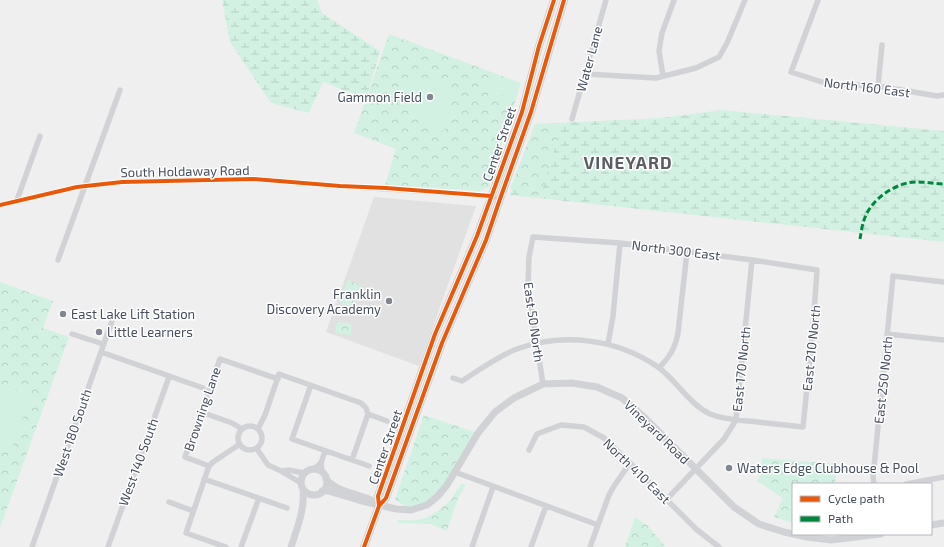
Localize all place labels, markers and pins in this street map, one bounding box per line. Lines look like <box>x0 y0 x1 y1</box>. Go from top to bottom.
place label: Gammon Field <box>338 89 422 105</box>
marker: Gammon Field <box>425 92 435 102</box>
place label: Franklin Discovery Academy <box>267 286 381 317</box>
marker: Franklin Discovery Academy <box>384 296 394 306</box>
place label: East Lake Lift Station <box>71 306 195 322</box>
marker: East Lake Lift Station <box>58 309 68 319</box>
place label: Little Learners <box>107 324 193 340</box>
marker: Little Learners <box>94 327 104 337</box>
place label: Waters Edge Clubhouse & Pool <box>737 460 919 476</box>
marker: Waters Edge Clubhouse & Pool <box>724 463 734 473</box>

